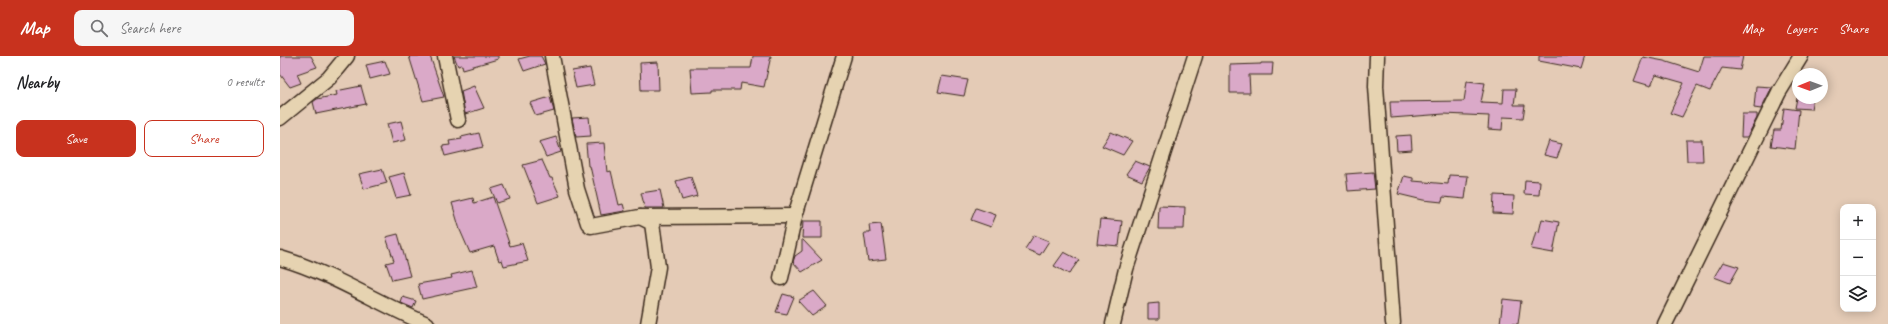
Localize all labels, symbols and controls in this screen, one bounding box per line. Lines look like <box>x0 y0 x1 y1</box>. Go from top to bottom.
search box <box>74 10 354 46</box>
text: Map <box>20 16 50 40</box>
icon: search <box>88 17 110 39</box>
text: Search here <box>120 19 181 38</box>
text: Map <box>1742 20 1764 37</box>
text: Layers <box>1786 20 1817 37</box>
text: Share <box>1839 20 1868 37</box>
north arrow <box>1792 68 1828 104</box>
text: Nearby <box>16 72 59 93</box>
text: 0 results <box>226 74 264 90</box>
button: Save <box>16 120 136 157</box>
button: Share <box>144 120 264 157</box>
map controls <box>1840 204 1876 312</box>
button: + <box>1840 204 1876 240</box>
button: − <box>1840 240 1876 276</box>
button: layers <box>1840 276 1876 312</box>

